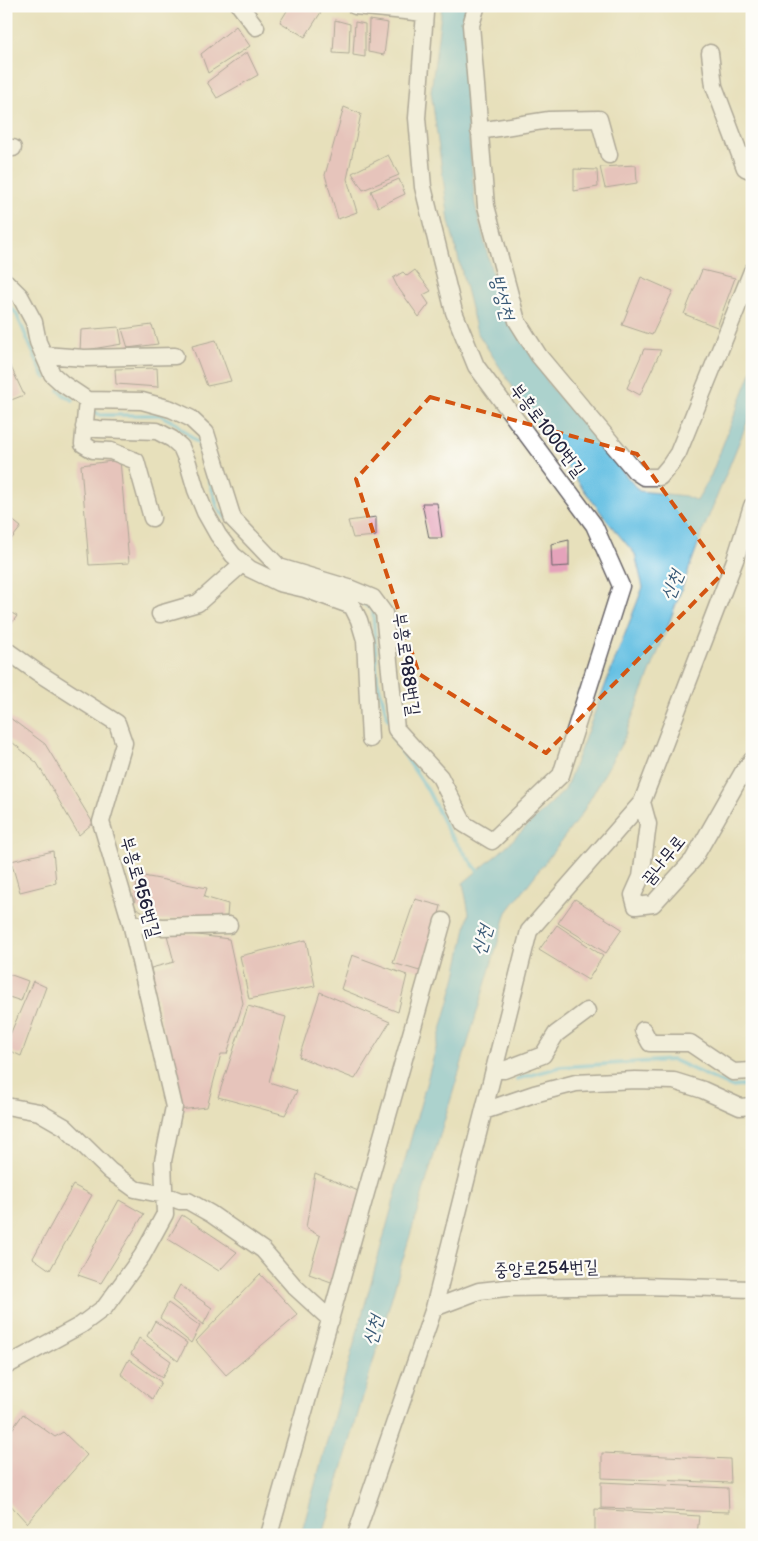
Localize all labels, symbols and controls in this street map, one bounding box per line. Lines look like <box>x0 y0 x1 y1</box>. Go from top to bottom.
water label: 방성천 <box>485 272 519 324</box>
street label: 부흥로1000번길 <box>506 380 590 481</box>
water label: 신천 <box>656 565 690 604</box>
street label: 부흥로988번길 <box>389 611 424 717</box>
street label: 꿈나무로 <box>637 831 690 889</box>
street label: 부흥로956번길 <box>116 834 165 941</box>
water label: 신천 <box>467 921 498 958</box>
street label: 중앙로254번길 <box>494 1256 599 1281</box>
water label: 신천 <box>358 1311 389 1348</box>

